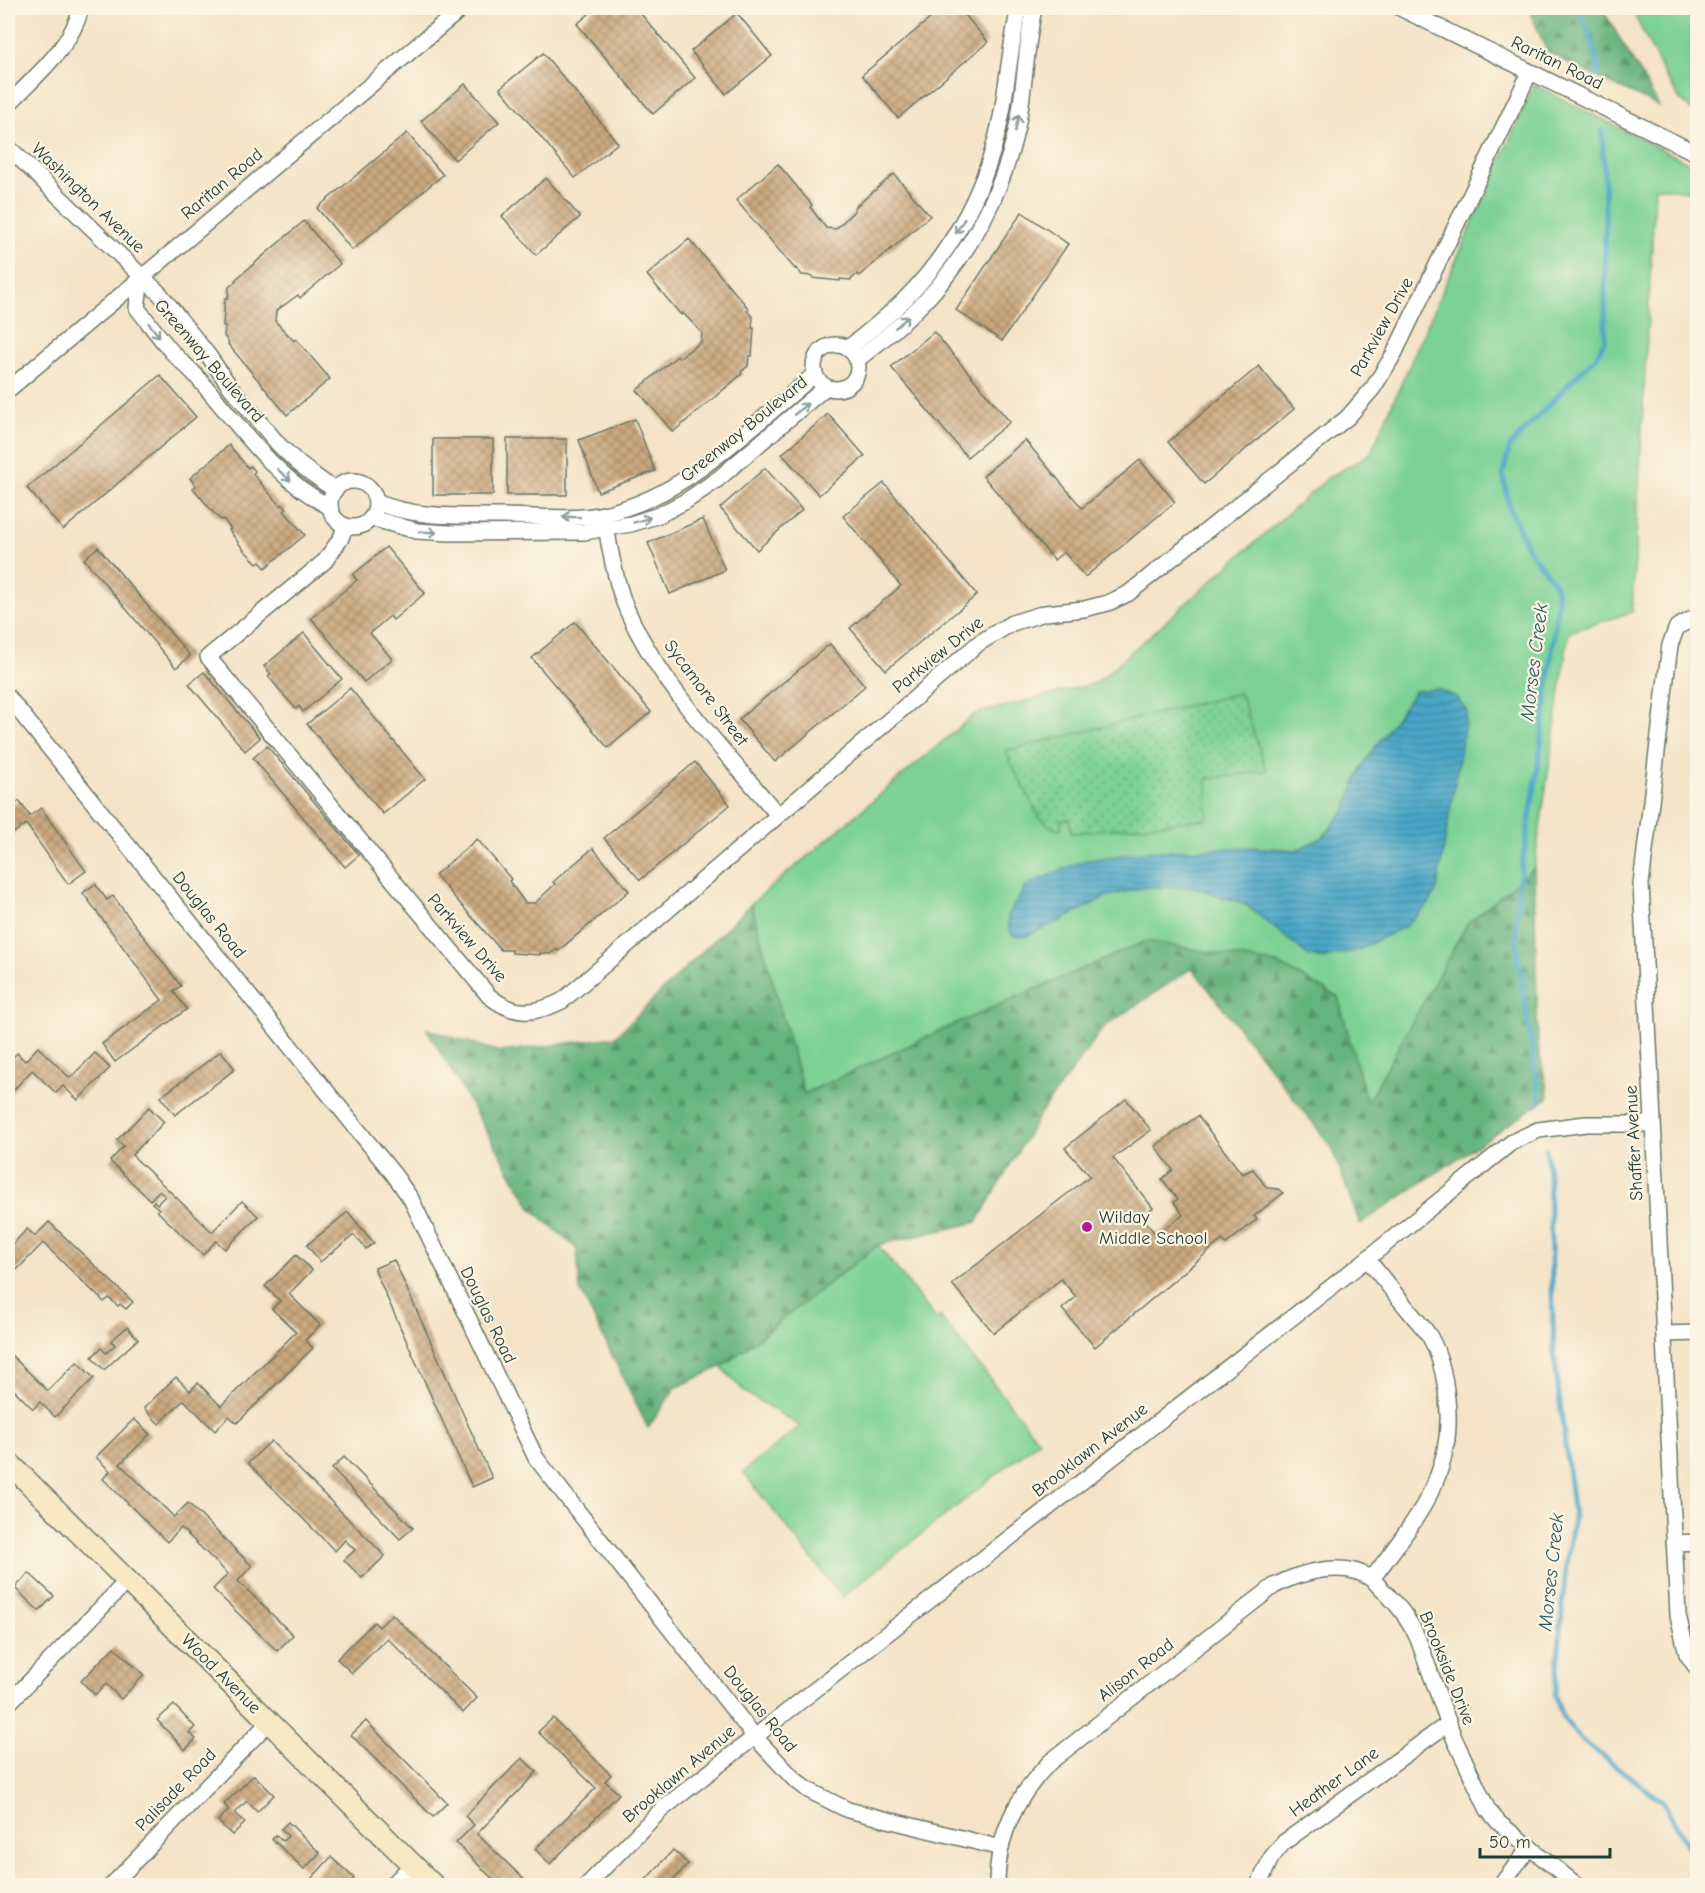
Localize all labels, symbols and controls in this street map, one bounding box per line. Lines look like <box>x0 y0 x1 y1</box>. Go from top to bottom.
street label: Raritan Road <box>1508 32 1606 94</box>
one-way arrow <box>1012 113 1023 133</box>
street label: Washington Avenue <box>27 139 149 257</box>
street label: Raritan Road <box>177 144 267 224</box>
one-way arrow <box>954 217 966 234</box>
street label: Parkview Drive <box>1346 274 1418 380</box>
street label: Greenway Boulevard <box>150 295 268 427</box>
one-way arrow <box>894 315 909 329</box>
one-way arrow <box>148 321 161 337</box>
street label: Greenway Boulevard <box>676 371 812 487</box>
one-way arrow <box>793 403 809 416</box>
one-way arrow <box>276 468 291 482</box>
one-way arrow <box>561 511 581 523</box>
one-way arrow <box>632 514 651 525</box>
one-way arrow <box>417 526 437 537</box>
water label: Morses Creek <box>1515 602 1553 723</box>
street label: Parkview Drive <box>888 612 988 698</box>
street label: Sycamore Street <box>659 636 753 751</box>
street label: Douglas Road <box>168 868 250 962</box>
street label: Parkview Drive <box>423 889 511 987</box>
street label: Shaffer Avenue <box>1620 1085 1648 1201</box>
place label: Wilday Middle School <box>1099 1207 1207 1249</box>
marker: Wilday Middle School <box>1080 1220 1094 1234</box>
street label: Douglas Road <box>456 1263 520 1367</box>
street label: Brooklawn Avenue <box>1028 1398 1152 1502</box>
water label: Morses Creek <box>1533 1512 1569 1633</box>
street label: Brookside Drive <box>1415 1608 1479 1728</box>
street label: Wood Avenue <box>177 1630 265 1718</box>
street label: Alison Road <box>1094 1634 1178 1706</box>
street label: Douglas Road <box>719 1662 801 1756</box>
street label: Brooklawn Avenue <box>618 1721 740 1827</box>
street label: Heather Lane <box>1285 1743 1383 1821</box>
street label: Palisade Road <box>131 1744 221 1836</box>
scale bar <box>1480 1821 1610 1859</box>
text: 50 m <box>1489 1832 1531 1853</box>

